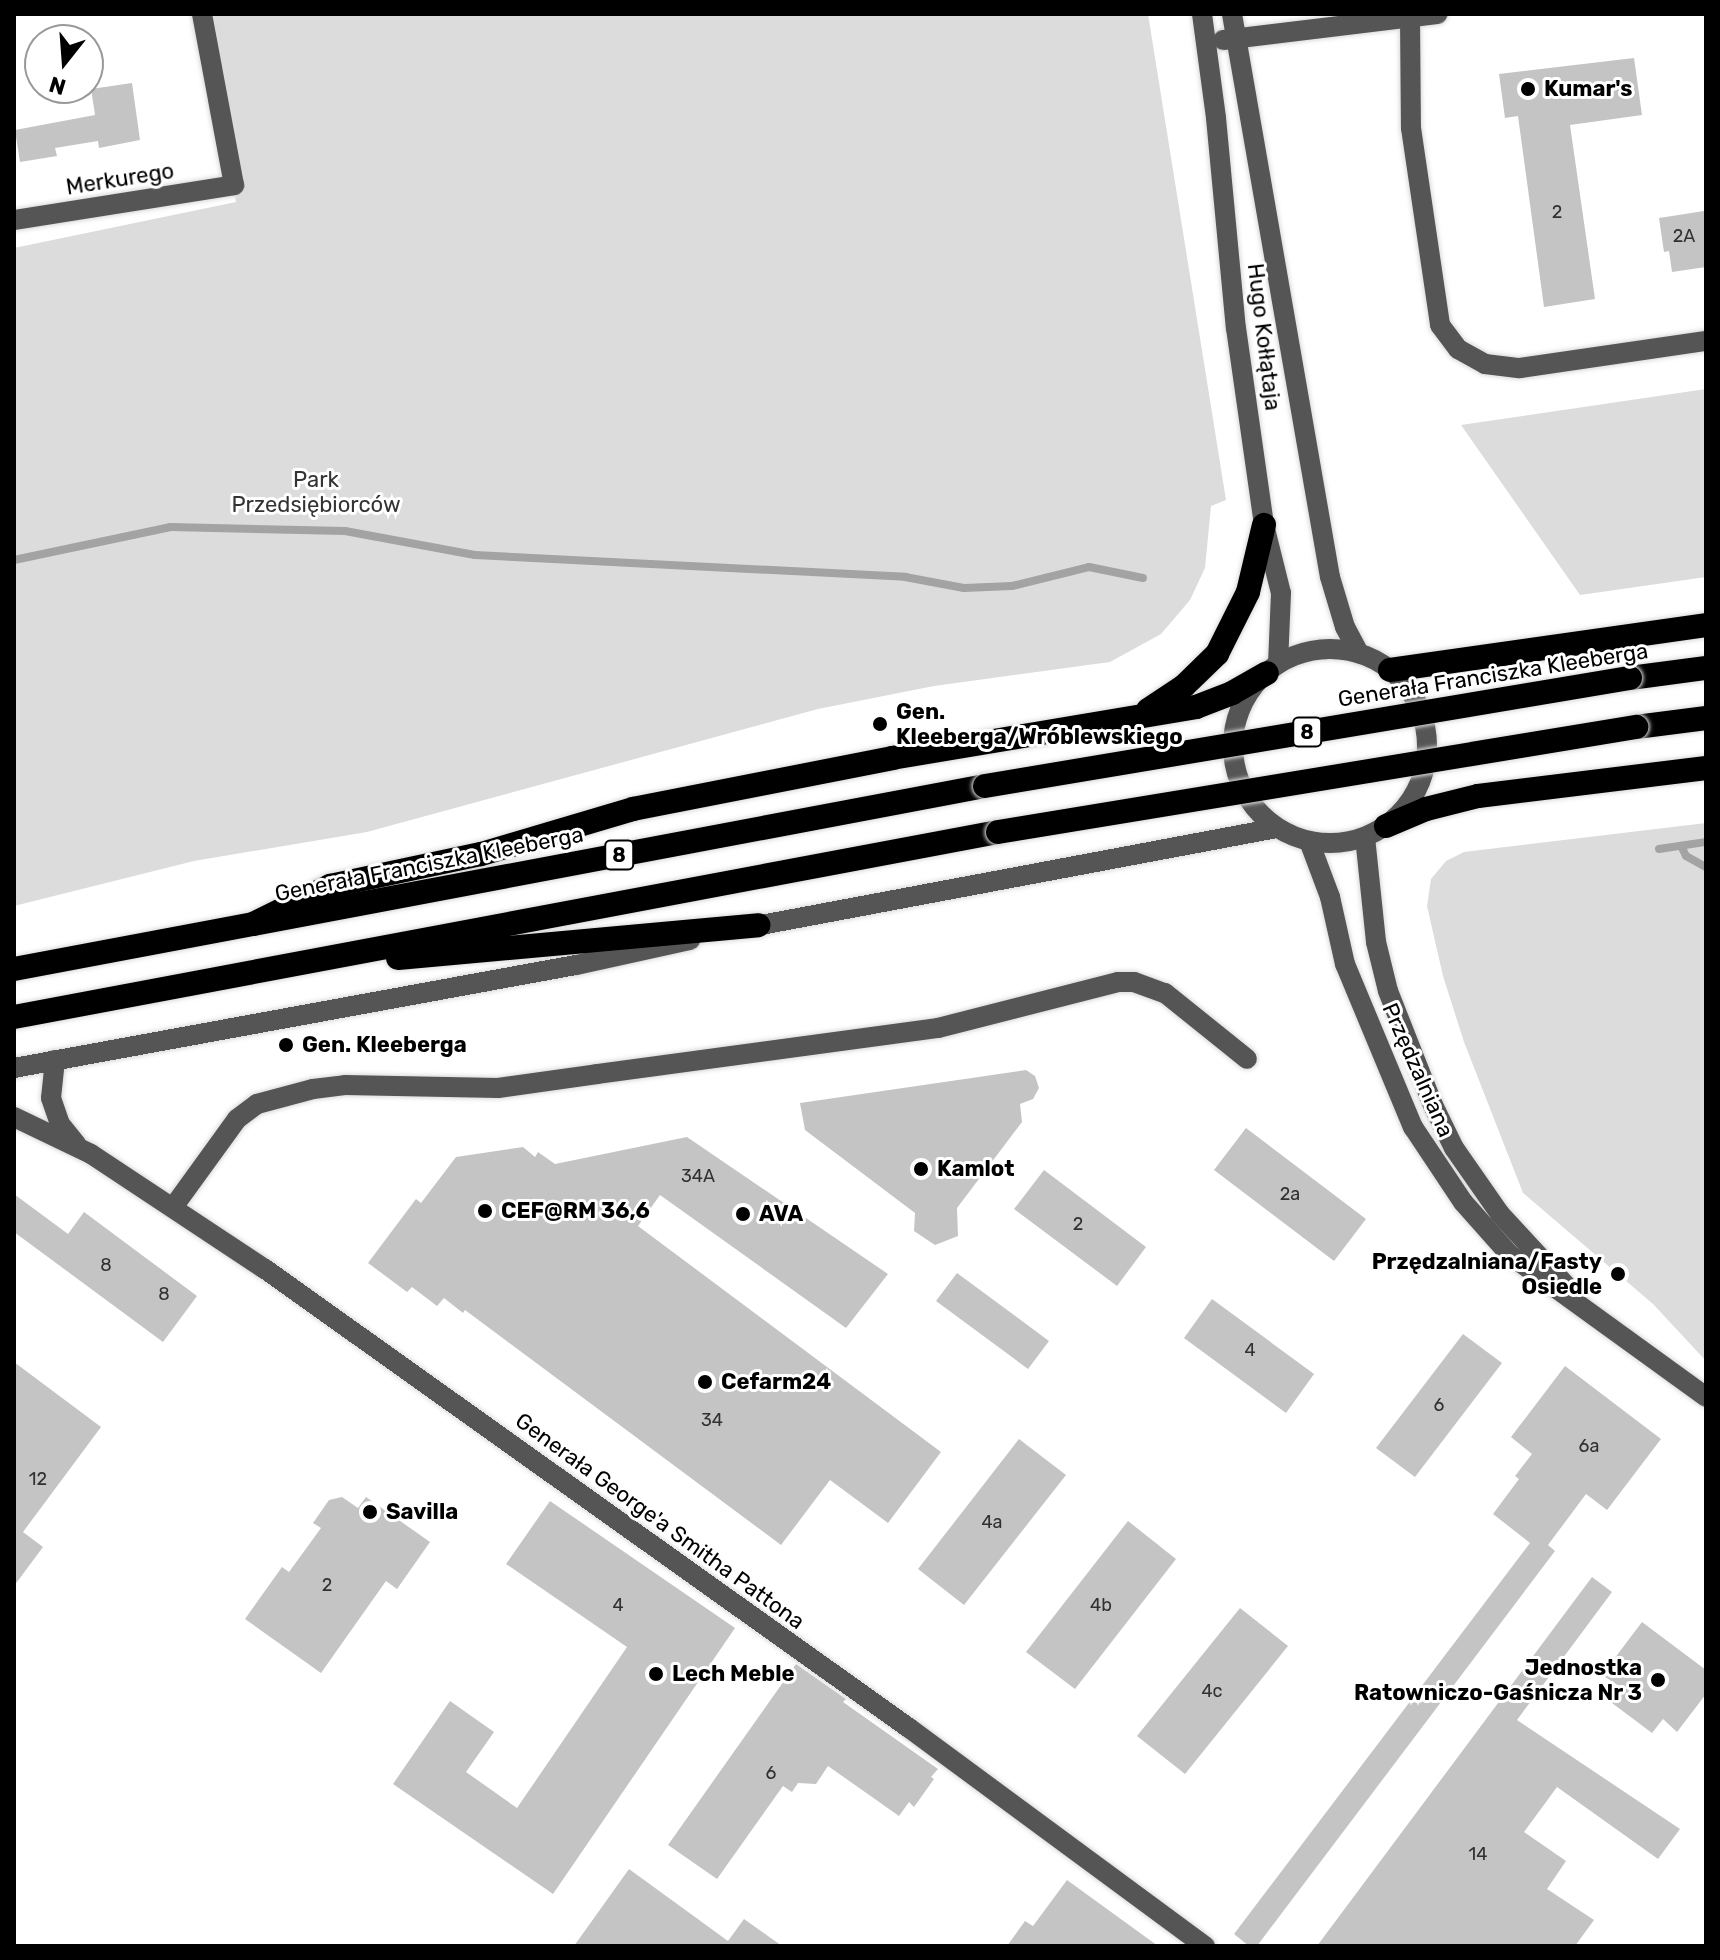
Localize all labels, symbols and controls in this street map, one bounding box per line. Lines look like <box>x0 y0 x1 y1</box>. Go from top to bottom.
north arrow <box>24 24 104 104</box>
text: N <box>46 70 69 101</box>
place label: Kumar's <box>1544 76 1632 102</box>
marker: Kumar's <box>1519 80 1537 98</box>
street label: Merkurego <box>64 157 176 201</box>
house number: 2 <box>1552 201 1562 223</box>
house number: 2A <box>1673 225 1695 247</box>
street label: Hugo Kołłątaja <box>1242 262 1286 412</box>
park label: Park Przedsiębiorców <box>231 466 401 518</box>
street label: Generała Franciszka Kleeberga <box>1336 637 1650 713</box>
place label: Gen. Kleeberga/Wróblewskiego <box>896 698 1183 750</box>
marker: Gen. Kleeberga/Wróblewskiego <box>871 715 889 733</box>
road number: 8 <box>1291 716 1323 748</box>
street label: Generała Franciszka Kleeberga <box>273 821 585 907</box>
road number: 8 <box>603 839 635 871</box>
street label: Przędzalniana <box>1377 999 1459 1141</box>
place label: Gen. Kleeberga <box>302 1032 467 1058</box>
marker: Gen. Kleeberga <box>277 1036 295 1054</box>
place label: Kamlot <box>937 1156 1015 1182</box>
marker: Kamlot <box>912 1160 930 1178</box>
house number: 34A <box>681 1165 715 1187</box>
house number: 2a <box>1280 1183 1300 1205</box>
place label: CEF@RM 36,6 <box>501 1198 650 1224</box>
place label: AVA <box>759 1201 803 1227</box>
marker: CEF@RM 36,6 <box>476 1202 494 1220</box>
marker: AVA <box>734 1205 752 1223</box>
house number: 2 <box>1073 1213 1083 1235</box>
place label: Przędzalniana/Fasty Osiedle <box>1372 1248 1602 1300</box>
house number: 8 <box>100 1254 112 1276</box>
marker: Przędzalniana/Fasty Osiedle <box>1609 1265 1627 1283</box>
house number: 8 <box>158 1283 170 1305</box>
house number: 4 <box>1244 1339 1256 1361</box>
place label: Cefarm24 <box>721 1369 831 1395</box>
marker: Cefarm24 <box>696 1373 714 1391</box>
house number: 6 <box>1434 1394 1444 1416</box>
street label: Generała George'a Smitha Pattona <box>510 1407 810 1635</box>
house number: 34 <box>701 1409 723 1431</box>
house number: 6a <box>1579 1435 1599 1457</box>
house number: 12 <box>29 1468 47 1490</box>
place label: Savilla <box>386 1499 458 1525</box>
marker: Savilla <box>361 1503 379 1521</box>
house number: 4a <box>981 1511 1003 1533</box>
house number: 2 <box>322 1574 332 1596</box>
house number: 4 <box>612 1594 624 1616</box>
house number: 4b <box>1090 1594 1112 1616</box>
place label: Jednostka Ratowniczo-Gaśnicza Nr 3 <box>1353 1654 1642 1706</box>
place label: Lech Meble <box>672 1661 795 1687</box>
marker: Lech Meble <box>647 1665 665 1683</box>
marker: Jednostka Ratowniczo-Gaśnicza Nr 3 <box>1649 1671 1667 1689</box>
house number: 4c <box>1201 1680 1223 1702</box>
house number: 6 <box>766 1762 776 1784</box>
house number: 14 <box>1469 1843 1487 1865</box>

